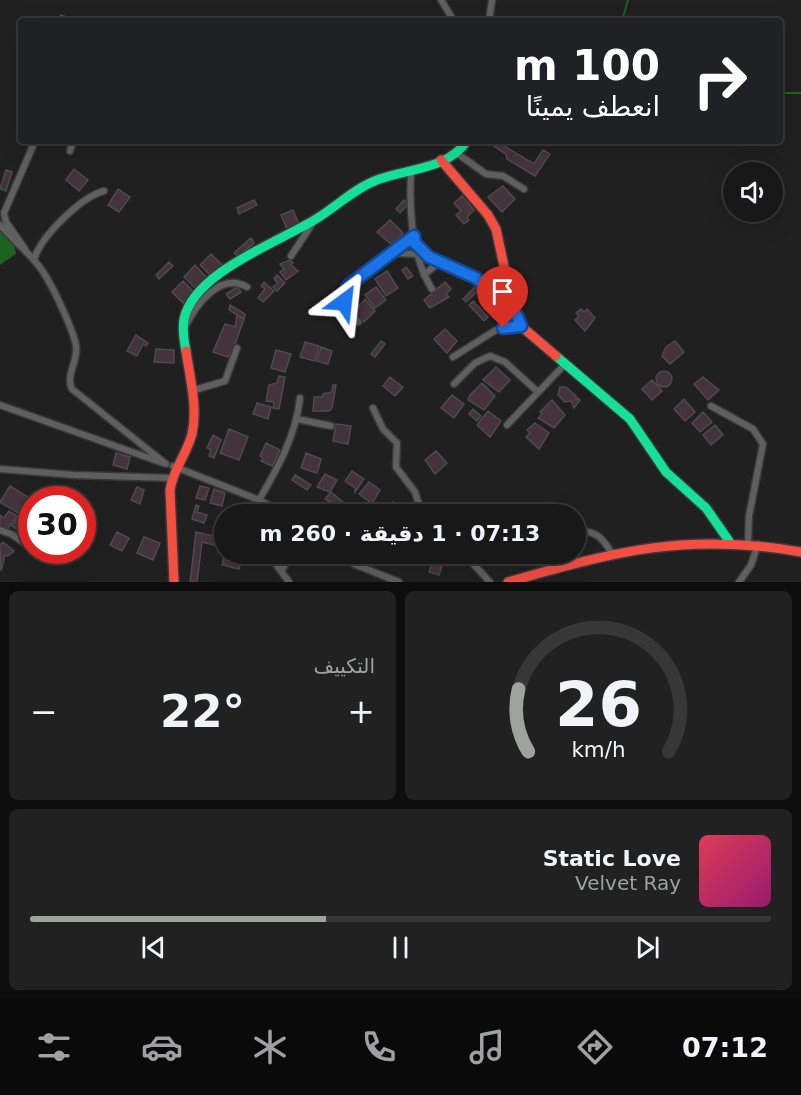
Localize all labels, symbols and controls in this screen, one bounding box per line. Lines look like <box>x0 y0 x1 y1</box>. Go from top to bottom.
text: 100 m <box>514 41 660 90</box>
icon: right <box>681 42 759 120</box>
text: انعطف يمينًا <box>526 91 660 122</box>
map controls <box>723 162 783 222</box>
button: sound <box>723 162 783 222</box>
pin <box>477 266 528 328</box>
position arrow <box>312 270 376 334</box>
icon: arrive <box>486 275 519 308</box>
speed limit sign: 30 <box>18 486 96 564</box>
text: 07:13 · 1 دقيقة · 260 m <box>260 521 540 546</box>
text: التكييف <box>313 654 375 678</box>
text: 26 <box>555 668 642 741</box>
text: 22° <box>160 685 245 738</box>
text: − <box>30 692 58 731</box>
text: + <box>347 692 375 731</box>
text: km/h <box>571 738 626 763</box>
text: Static Love <box>543 846 681 871</box>
text: Velvet Ray <box>575 871 681 895</box>
icon: previous <box>137 931 170 964</box>
icon: pause <box>384 931 417 964</box>
icon: next <box>631 931 664 964</box>
icon: filters <box>33 1026 75 1068</box>
icon: car <box>141 1026 183 1068</box>
icon: climate <box>249 1026 291 1068</box>
icon: phone <box>358 1026 400 1068</box>
icon: music <box>466 1026 508 1068</box>
icon: directions <box>574 1026 616 1068</box>
text: 07:12 <box>682 1032 768 1063</box>

